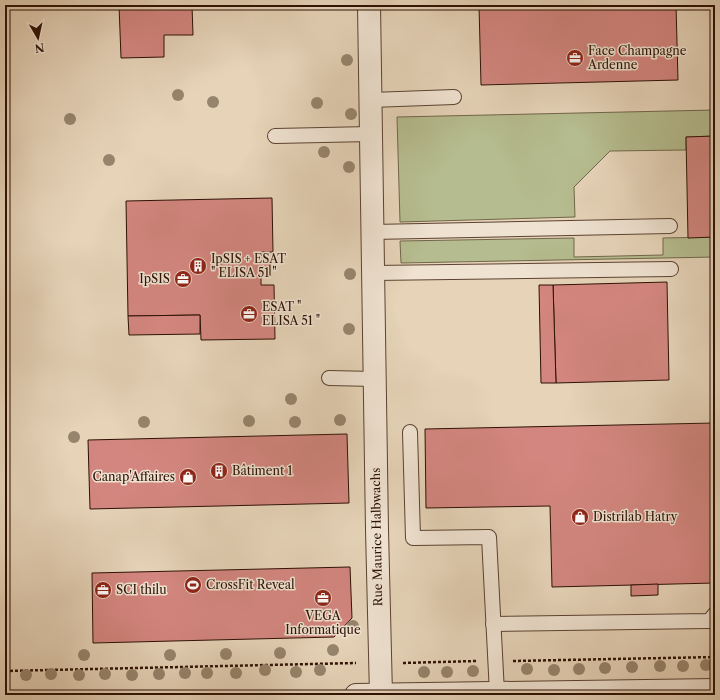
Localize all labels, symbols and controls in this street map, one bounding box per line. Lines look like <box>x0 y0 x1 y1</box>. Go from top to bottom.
north arrow <box>18 18 58 58</box>
text: N <box>33 40 45 56</box>
place label: Face Champagne Ardenne <box>587 43 687 72</box>
office icon: Face Champagne Ardenne <box>565 48 585 68</box>
place label: IpSIS + ESAT " ELISA 51 " <box>211 251 286 280</box>
building icon: IpSIS + ESAT " ELISA 51 " <box>188 256 208 276</box>
office icon: IpSIS <box>173 269 193 289</box>
place label: IpSIS <box>139 271 170 286</box>
place label: ESAT " ELISA 51 " <box>262 299 320 328</box>
office icon: ESAT " ELISA 51 " <box>239 304 259 324</box>
building icon: Bâtiment 1 <box>209 461 229 481</box>
place label: Bâtiment 1 <box>232 463 293 478</box>
shop icon: Canap'Affaires <box>178 467 198 487</box>
street label: Rue Maurice Halbwachs <box>368 468 385 607</box>
place label: Canap'Affaires <box>93 469 175 484</box>
shop icon: Distrilab Hatry <box>570 507 590 527</box>
place label: Distrilab Hatry <box>593 509 678 524</box>
sports icon: CrossFit Reveal <box>183 575 203 595</box>
place label: CrossFit Reveal <box>206 577 295 592</box>
office icon: SCI thilu <box>93 580 113 600</box>
place label: SCI thilu <box>116 582 167 597</box>
office icon: VEGA Informatique <box>313 588 333 608</box>
place label: VEGA Informatique <box>285 608 361 637</box>

